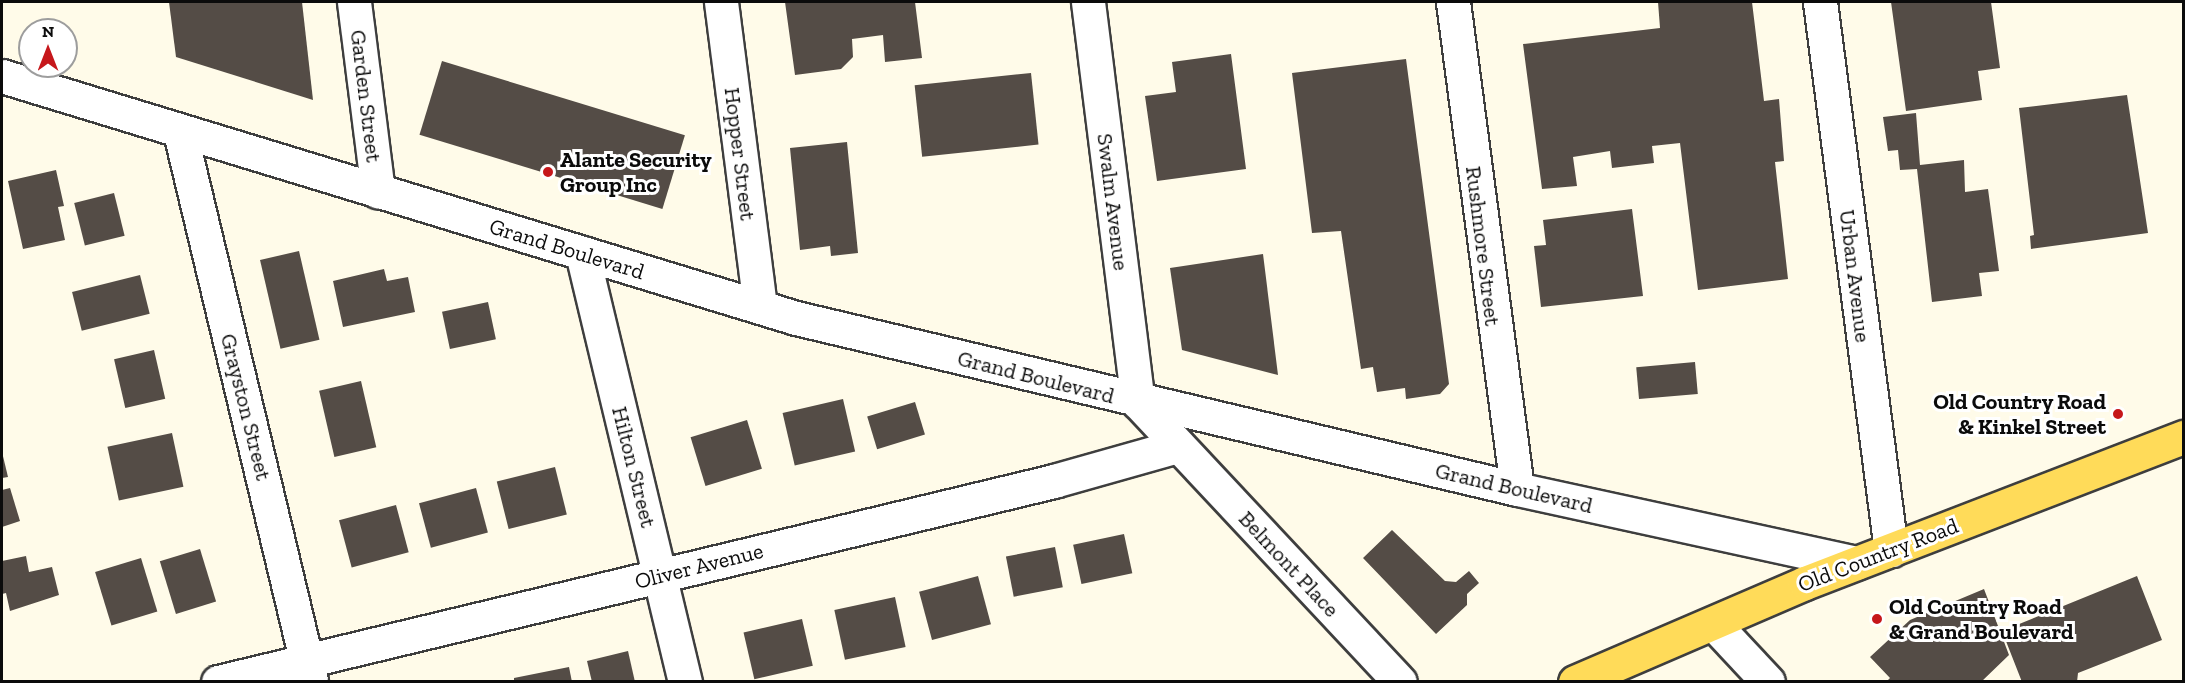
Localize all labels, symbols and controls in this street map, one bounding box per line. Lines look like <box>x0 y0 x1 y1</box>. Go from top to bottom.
north arrow <box>18 18 78 78</box>
text: N <box>42 22 54 41</box>
street label: Garden Street <box>345 28 387 164</box>
street label: Hopper Street <box>719 86 761 222</box>
street label: Swalm Avenue <box>1091 132 1135 272</box>
place label: Alante Security Group Inc <box>560 146 712 198</box>
marker: Alante Security Group Inc <box>541 165 555 179</box>
street label: Rushmore Street <box>1460 165 1506 327</box>
street label: Urban Avenue <box>1834 208 1876 344</box>
street label: Grand Boulevard <box>486 213 648 285</box>
street label: Grayston Street <box>215 331 277 483</box>
street label: Grand Boulevard <box>955 345 1117 409</box>
place label: Old Country Road & Kinkel Street <box>1933 388 2106 440</box>
street label: Hilton Street <box>606 404 662 530</box>
marker: Old Country Road & Kinkel Street <box>2111 407 2125 421</box>
street label: Grand Boulevard <box>1433 457 1595 519</box>
street label: Belmont Place <box>1233 506 1345 622</box>
street label: Old Country Road <box>1794 512 1962 598</box>
street label: Oliver Avenue <box>631 537 767 595</box>
place label: Old Country Road & Grand Boulevard <box>1889 593 2074 644</box>
marker: Old Country Road & Grand Boulevard <box>1870 612 1884 626</box>

